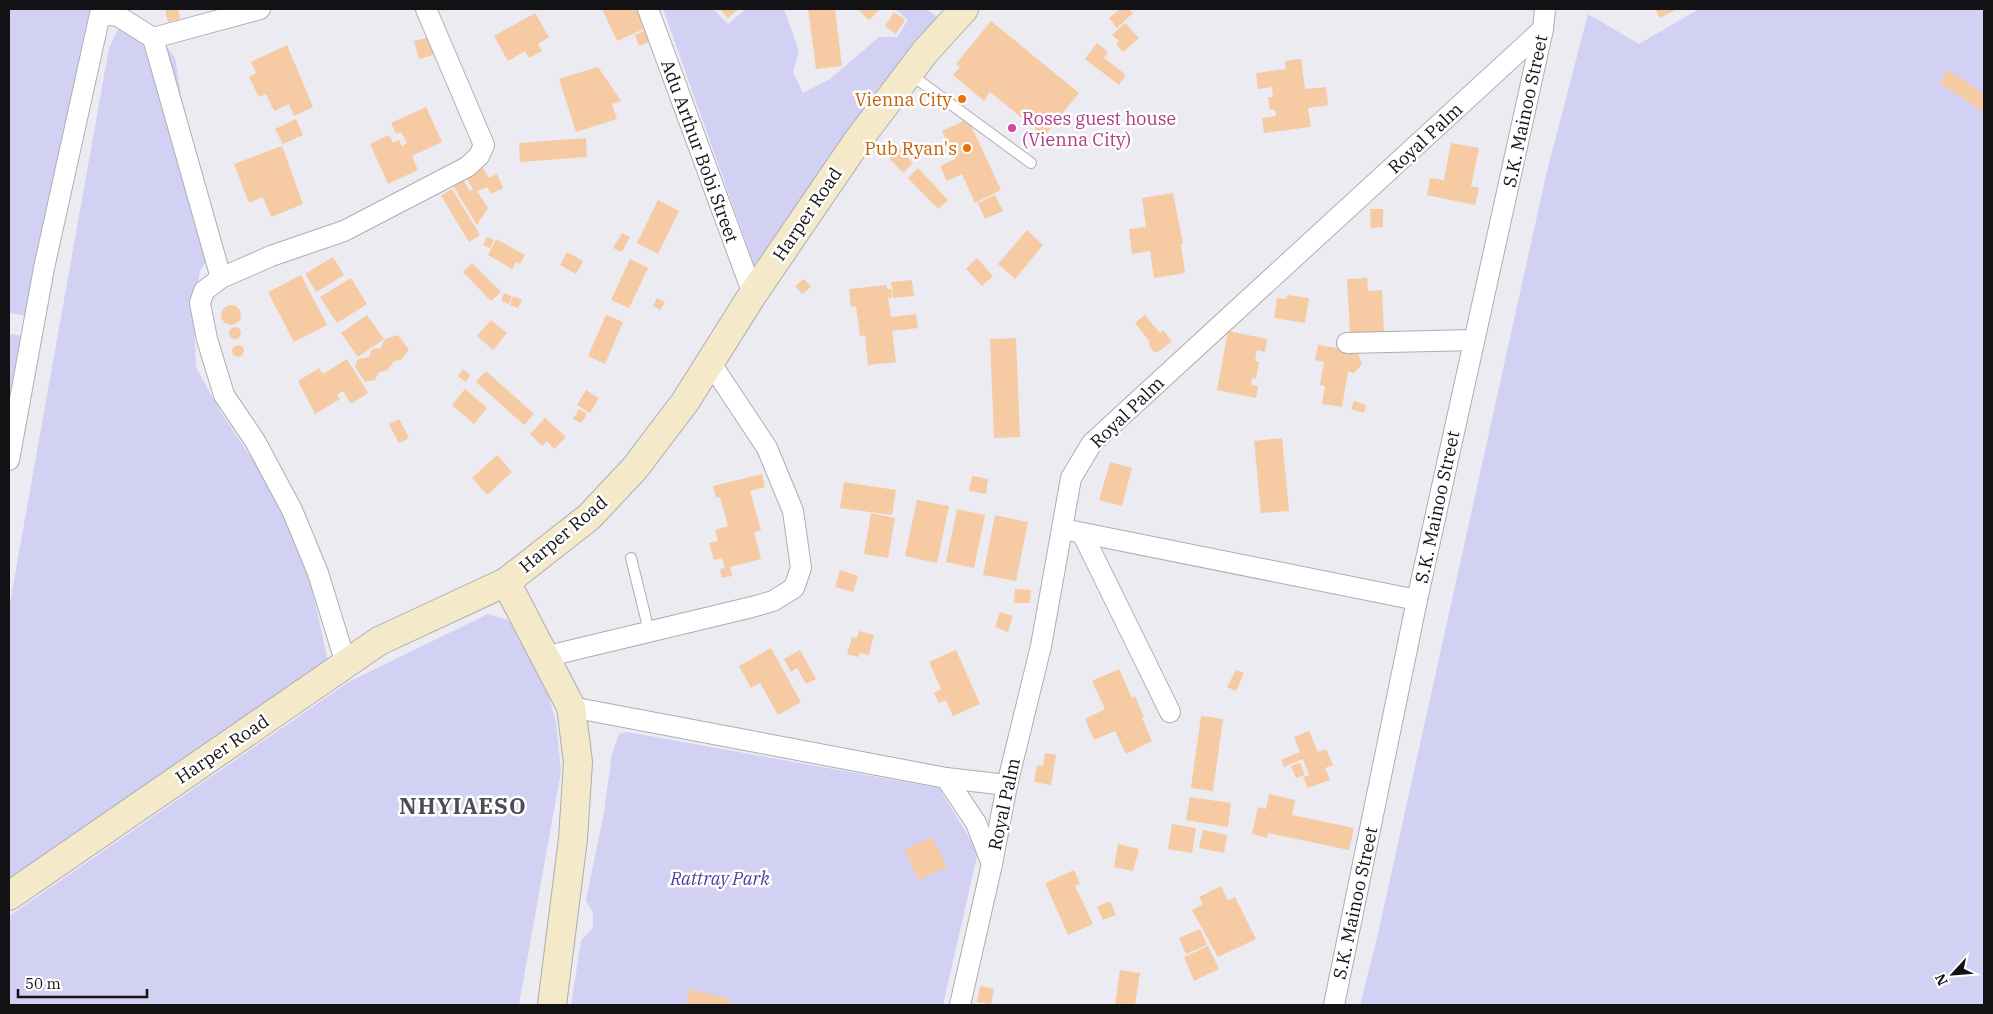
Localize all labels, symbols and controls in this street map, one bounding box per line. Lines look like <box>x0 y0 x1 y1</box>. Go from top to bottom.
street label: S.K. Mainoo Street <box>1498 33 1552 189</box>
street label: Adu Arthur Bobi Street <box>656 56 744 246</box>
place label: Vienna City <box>855 88 952 111</box>
marker: Vienna City <box>956 93 968 105</box>
street label: Royal Palm <box>1383 98 1467 178</box>
place label: Roses guest house (Vienna City) <box>1022 107 1176 151</box>
marker: Roses guest house (Vienna City) <box>1006 122 1018 134</box>
place label: Pub Ryan's <box>865 137 957 160</box>
marker: Pub Ryan's <box>961 142 973 154</box>
street label: Harper Road <box>767 163 847 265</box>
street label: Royal Palm <box>1085 371 1169 453</box>
street label: S.K. Mainoo Street <box>1410 429 1464 585</box>
street label: Harper Road <box>514 490 612 577</box>
street label: Harper Road <box>171 709 273 789</box>
street label: Royal Palm <box>983 756 1025 852</box>
district label: NHYIAESO <box>399 791 527 820</box>
street label: S.K. Mainoo Street <box>1328 825 1382 981</box>
park label: Rattray Park <box>669 867 770 890</box>
north arrow <box>1928 949 1978 999</box>
scale bar <box>18 966 146 998</box>
text: N <box>1931 971 1952 989</box>
text: 50 m <box>25 974 61 993</box>

